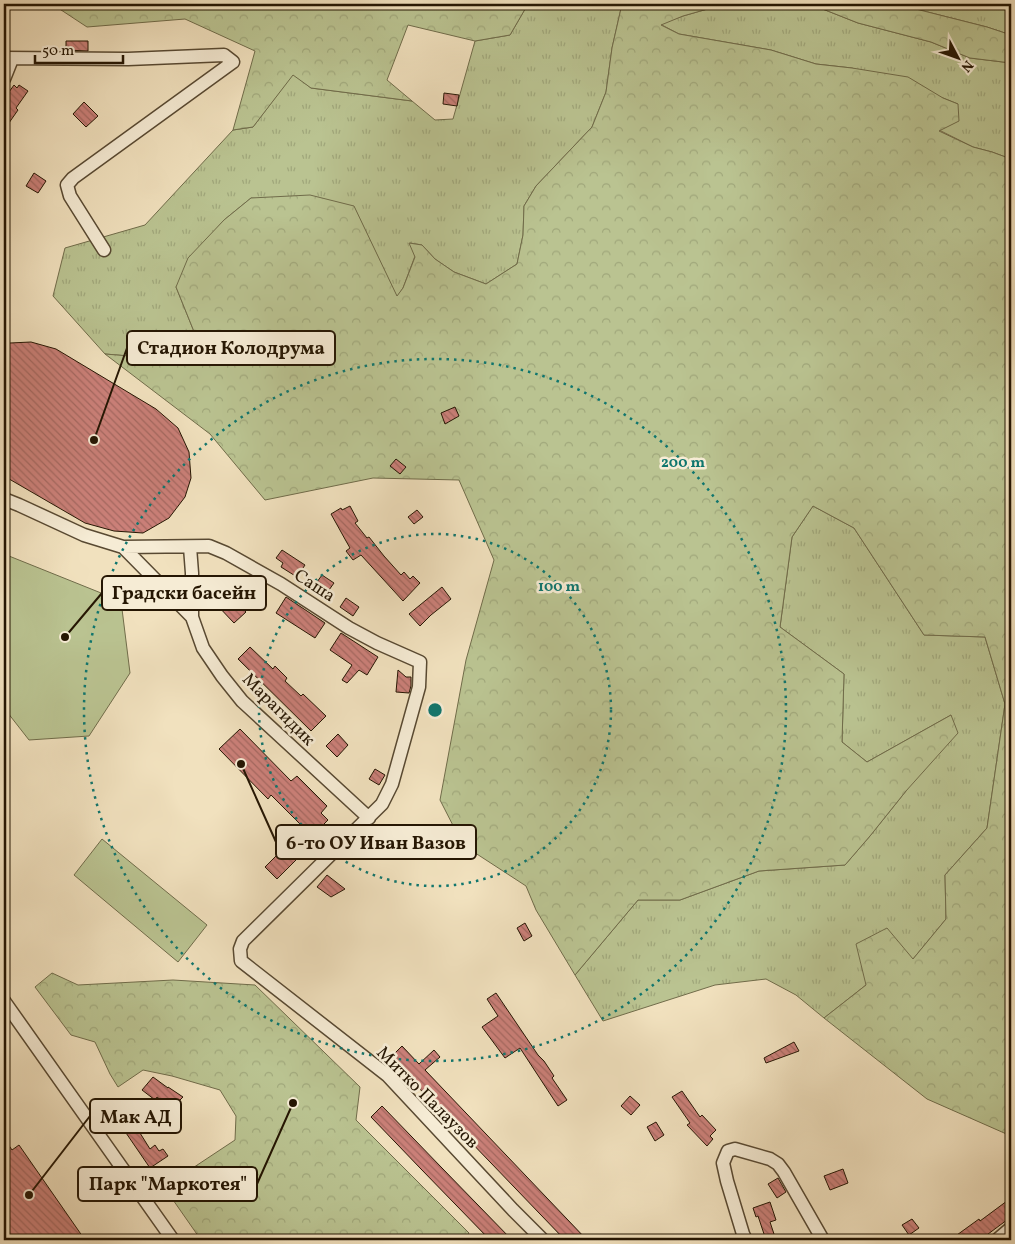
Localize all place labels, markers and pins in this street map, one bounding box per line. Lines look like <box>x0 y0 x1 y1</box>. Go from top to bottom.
callout: Стадион Колодрума <box>127 331 335 365</box>
callout: Градски басейн <box>102 576 266 610</box>
centre of rings <box>426 701 444 719</box>
callout: 6-то ОУ Иван Вазов <box>276 825 476 859</box>
callout: Мак АД <box>90 1099 181 1133</box>
callout: Парк "Маркотея" <box>78 1167 257 1201</box>

